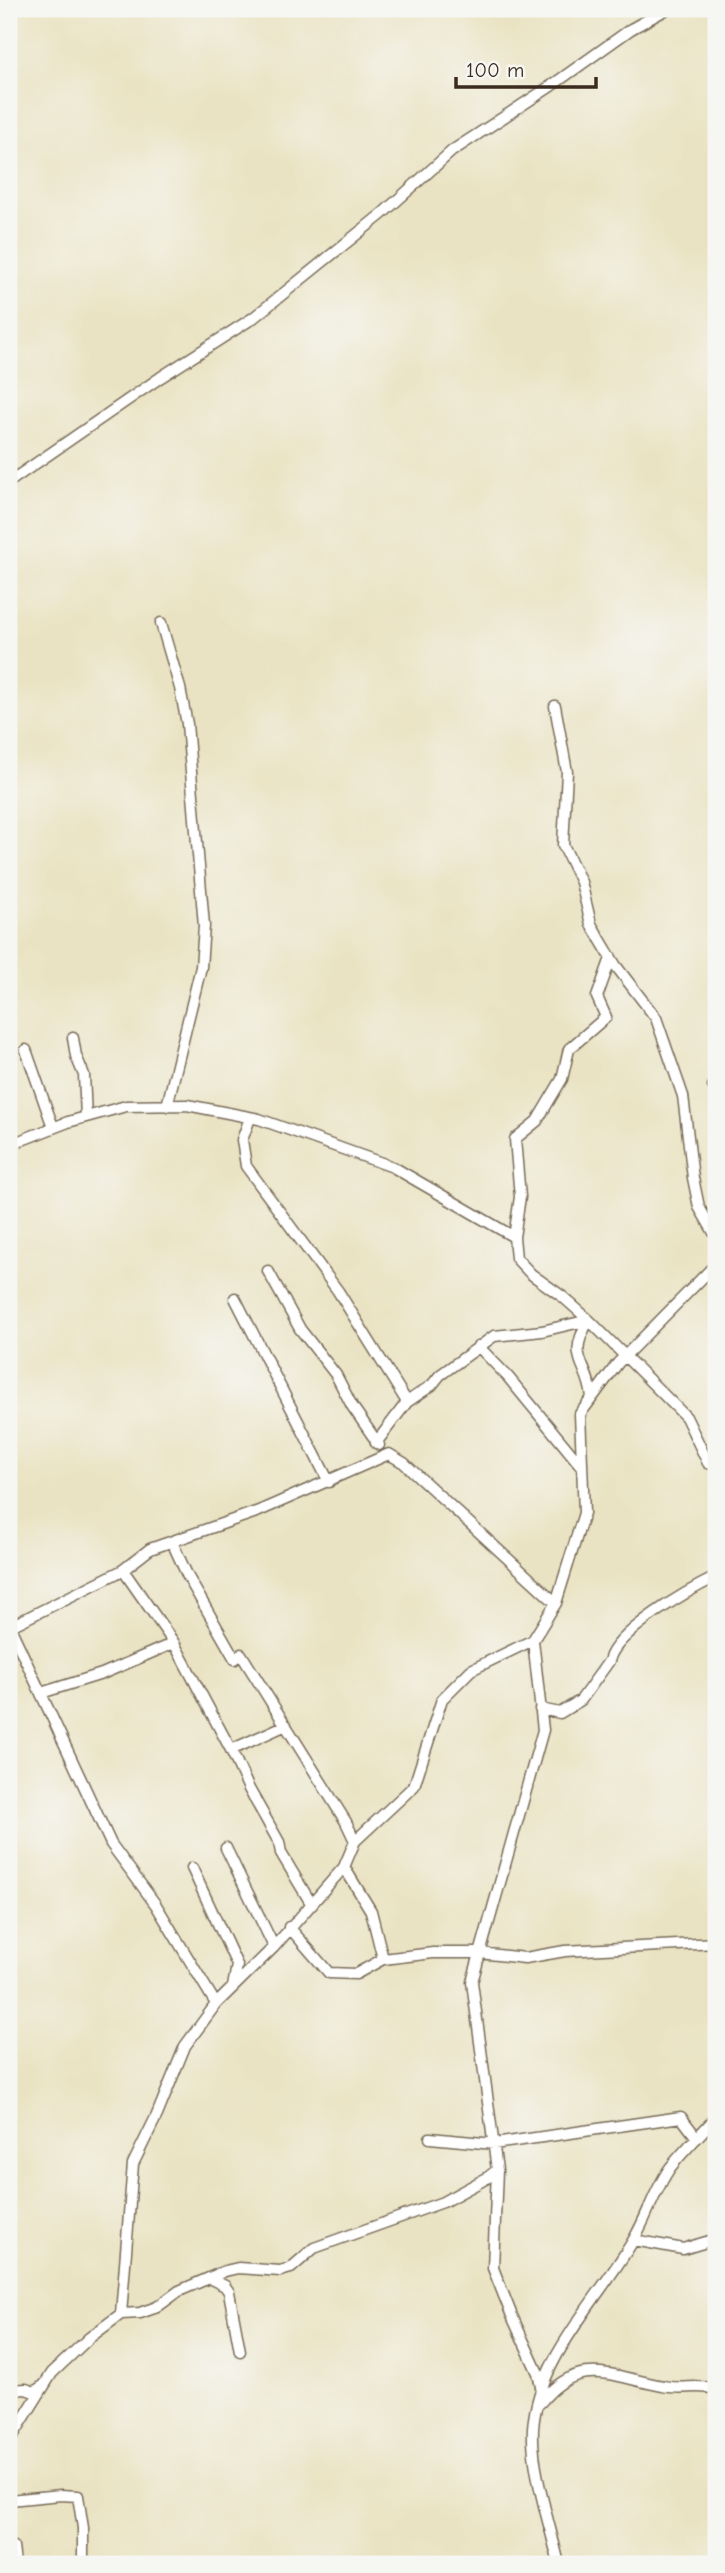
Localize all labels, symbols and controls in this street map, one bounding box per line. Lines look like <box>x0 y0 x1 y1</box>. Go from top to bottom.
scale bar <box>456 46 596 90</box>
text: 100 m <box>466 58 524 82</box>

